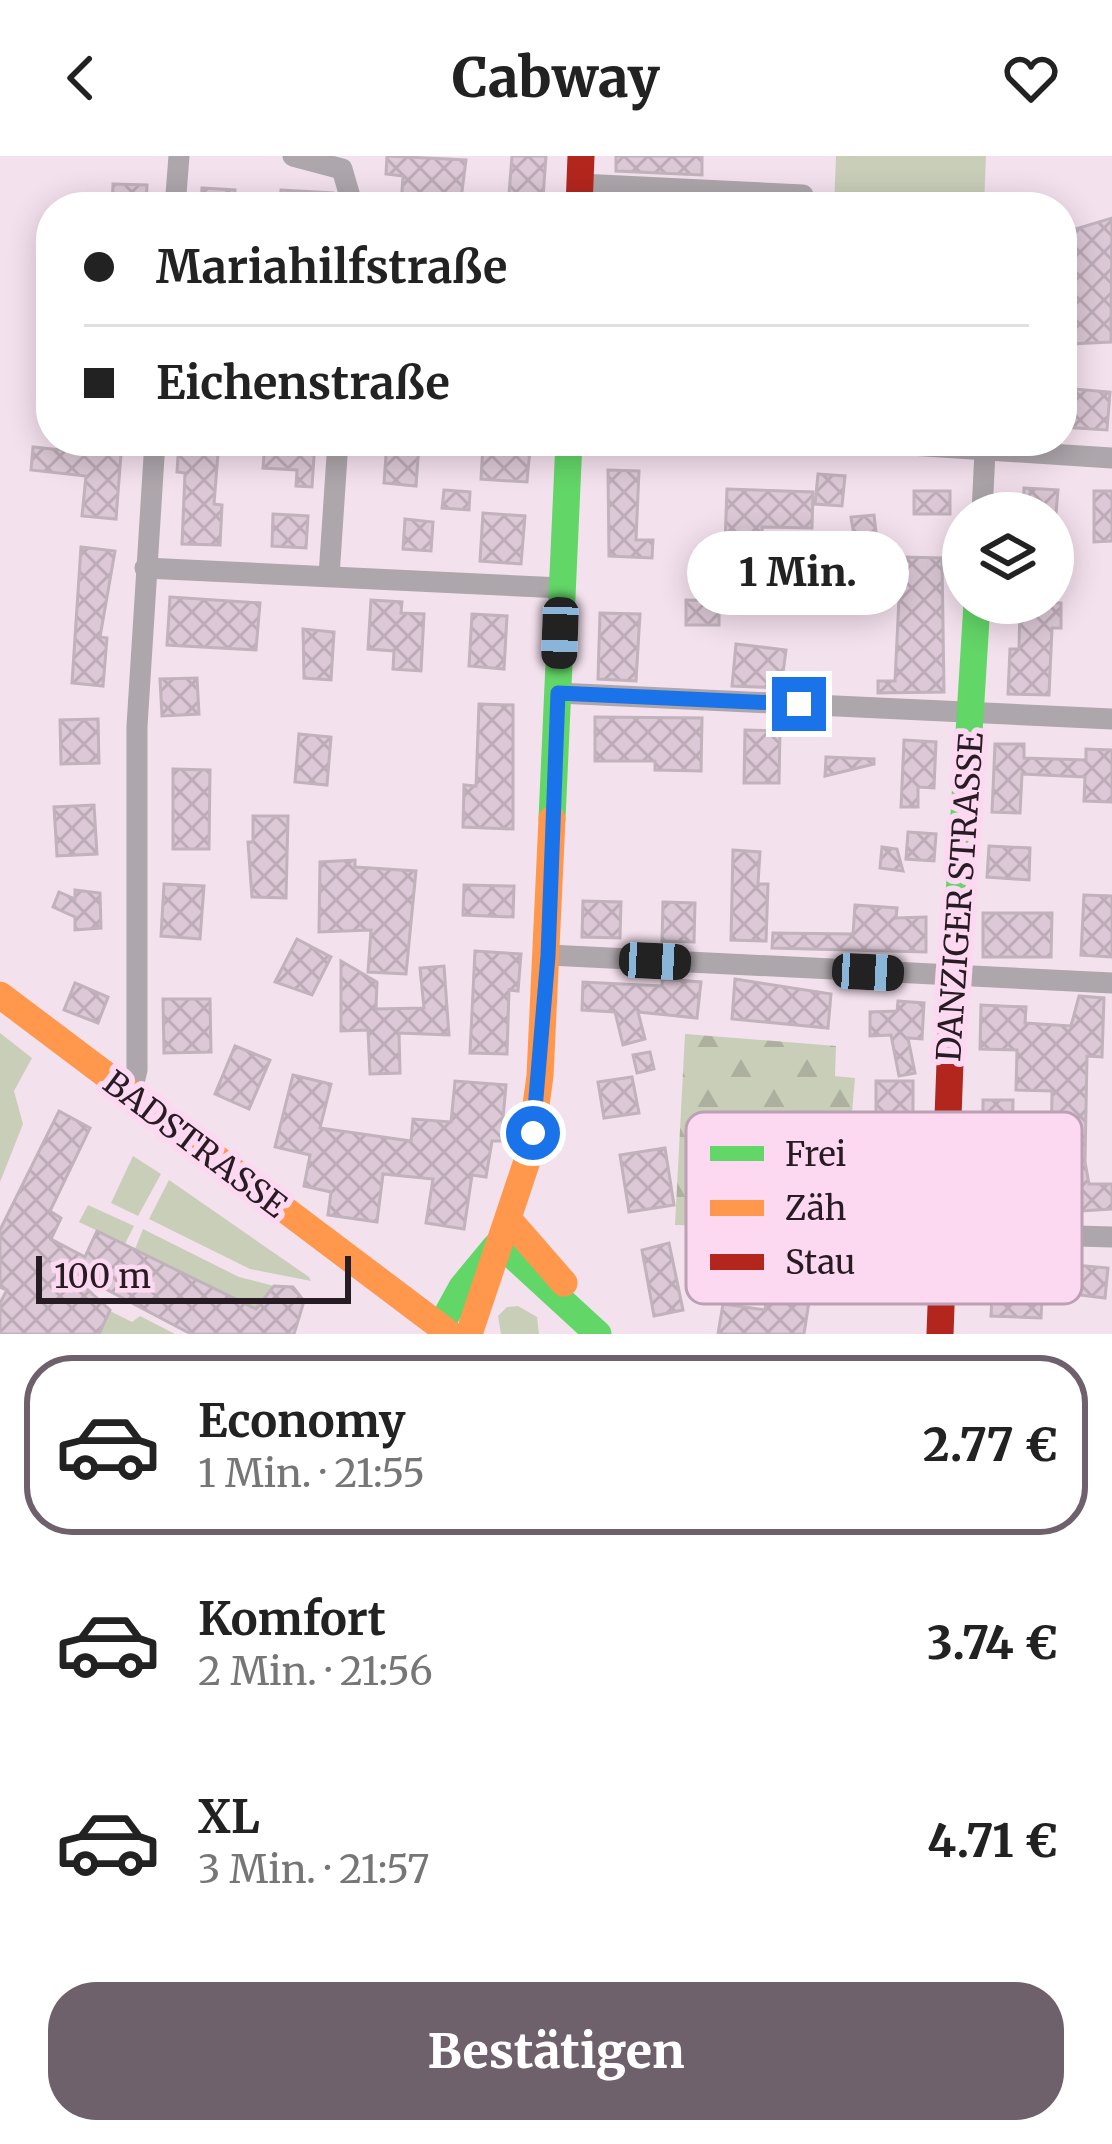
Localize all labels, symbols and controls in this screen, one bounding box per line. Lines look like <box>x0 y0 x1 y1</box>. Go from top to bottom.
text: Cabway <box>452 44 660 112</box>
icon: back <box>48 45 114 111</box>
icon: heart <box>998 45 1064 111</box>
text: Mariahilfstraße <box>156 239 507 295</box>
text: Eichenstraße <box>156 355 450 411</box>
map controls <box>942 492 1074 624</box>
button: layers <box>942 492 1074 624</box>
callout: 1 Min. <box>688 530 910 614</box>
text: 1 Min. <box>739 548 857 597</box>
car <box>541 596 579 670</box>
route end <box>772 677 826 731</box>
street label: DANZIGER STRASSE <box>928 731 992 1063</box>
car <box>618 941 692 981</box>
car <box>831 952 905 992</box>
street label: BADSTRASSE <box>95 1062 295 1226</box>
route start <box>506 1106 560 1160</box>
legend <box>686 1112 1082 1304</box>
text: Frei <box>785 1134 846 1175</box>
text: Zäh <box>785 1188 846 1229</box>
text: Stau <box>785 1242 856 1283</box>
scale bar <box>36 1250 351 1303</box>
text: 100 m <box>54 1256 151 1297</box>
icon: car <box>54 1391 162 1499</box>
text: Economy <box>198 1393 406 1449</box>
text: 2.77 € <box>923 1417 1058 1473</box>
text: 1 Min. · 21:55 <box>198 1449 425 1498</box>
icon: car <box>54 1589 162 1697</box>
text: Komfort <box>198 1591 386 1647</box>
text: 3.74 € <box>927 1615 1058 1671</box>
text: 2 Min. · 21:56 <box>198 1647 433 1696</box>
icon: car <box>54 1787 162 1895</box>
text: XL <box>198 1789 260 1845</box>
text: 4.71 € <box>927 1813 1058 1869</box>
text: 3 Min. · 21:57 <box>198 1845 430 1894</box>
button: Bestätigen <box>48 1982 1064 2120</box>

